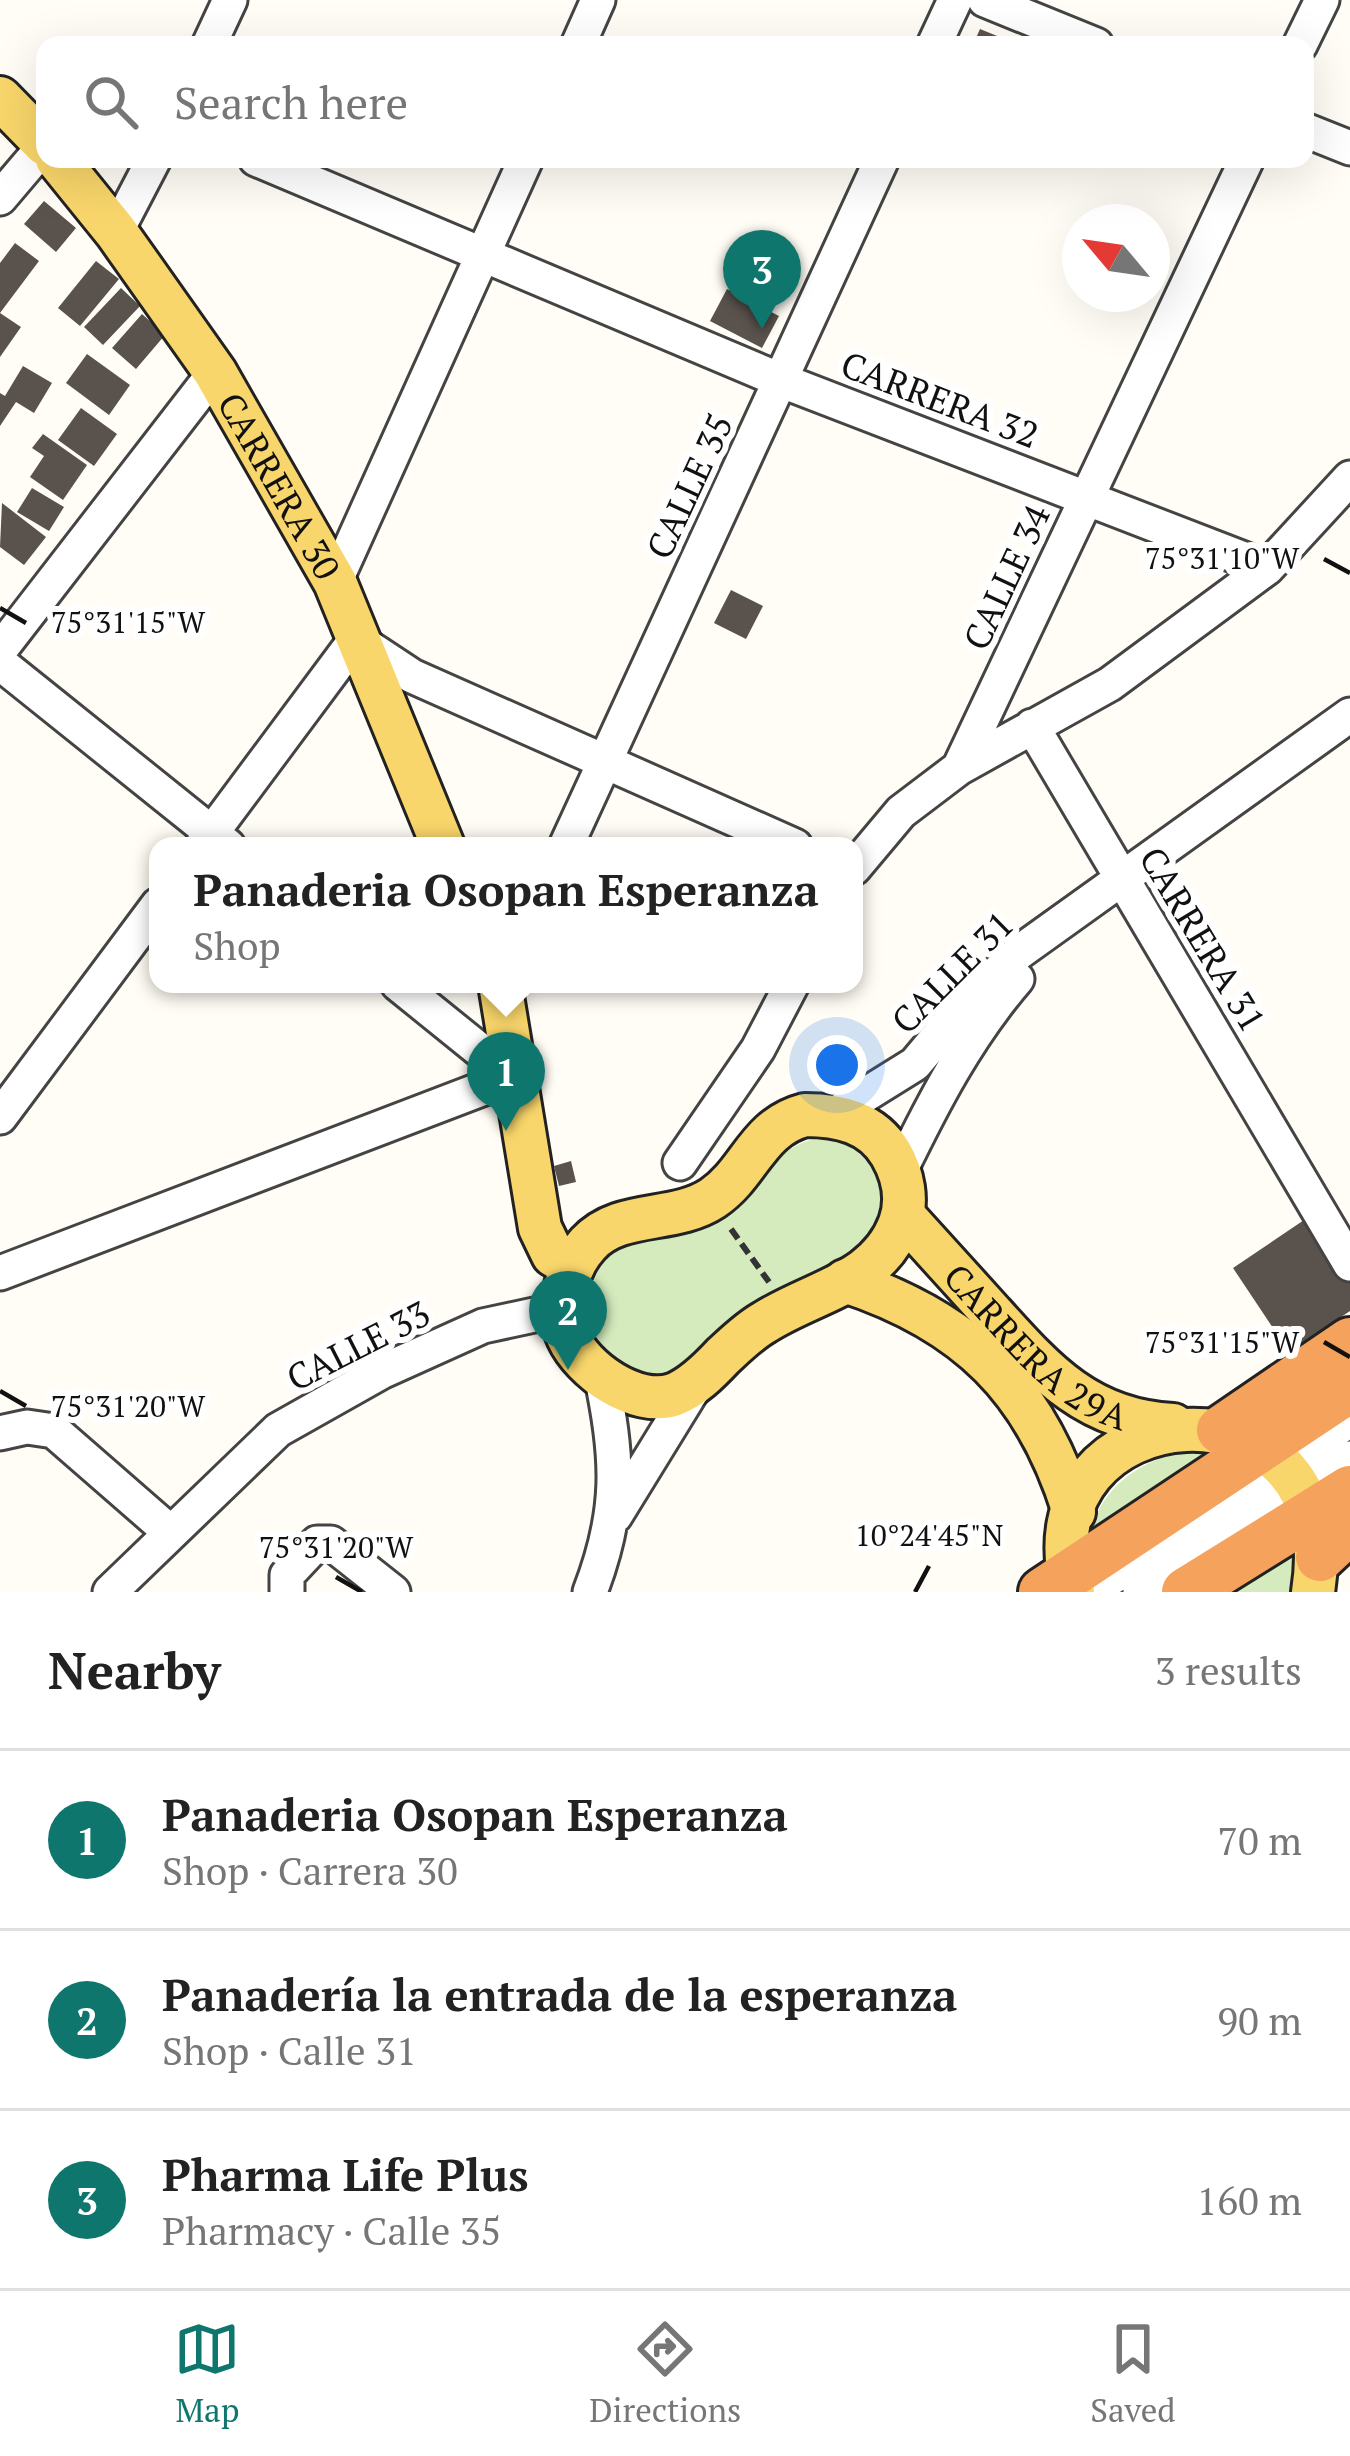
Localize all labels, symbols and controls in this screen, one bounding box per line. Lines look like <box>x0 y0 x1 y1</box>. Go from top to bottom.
search box <box>36 36 1314 168</box>
icon: search <box>78 69 144 135</box>
text: Search here <box>174 72 408 132</box>
north arrow <box>1062 204 1170 312</box>
pin: 3 <box>723 230 801 329</box>
street label: CARRERA 32 <box>835 340 1045 458</box>
street label: CARRERA 30 <box>208 384 352 587</box>
street label: CALLE 35 <box>635 406 743 566</box>
street label: CALLE 34 <box>952 496 1060 657</box>
text: 75°31'10"W <box>1145 538 1300 578</box>
text: 75°31'15"W <box>51 602 206 642</box>
popup <box>149 837 863 993</box>
street label: CARRERA 31 <box>1129 838 1277 1040</box>
text: Panaderia Osopan Esperanza <box>193 859 819 919</box>
street label: CALLE 31 <box>881 901 1023 1043</box>
text: Shop <box>193 919 281 971</box>
pin: 1 <box>467 1032 545 1131</box>
your location <box>807 1035 867 1095</box>
street label: CARRERA 29A <box>934 1253 1135 1440</box>
pin: 2 <box>529 1271 607 1370</box>
street label: CALLE 33 <box>278 1289 438 1401</box>
text: 75°31'15"W <box>1145 1322 1300 1362</box>
text: 75°31'20"W <box>51 1386 206 1426</box>
text: 10°24'45"N <box>855 1515 1003 1555</box>
text: 75°31'20"W <box>259 1527 414 1567</box>
text: Nearby <box>48 1636 221 1704</box>
text: 3 results <box>1155 1644 1302 1696</box>
text: Panaderia Osopan Esperanza <box>162 1784 788 1844</box>
text: 1 <box>76 1814 98 1866</box>
text: 70 m <box>1217 1814 1302 1866</box>
text: Shop · Carrera 30 <box>162 1844 458 1896</box>
text: Panadería la entrada de la esperanza <box>162 1964 957 2024</box>
text: 2 <box>76 1994 98 2046</box>
text: 90 m <box>1217 1994 1302 2046</box>
text: Shop · Calle 31 <box>162 2024 417 2076</box>
text: Pharma Life Plus <box>162 2144 528 2204</box>
text: 3 <box>76 2174 98 2226</box>
text: 160 m <box>1197 2174 1302 2226</box>
text: Pharmacy · Calle 35 <box>162 2204 501 2256</box>
tab: Map <box>174 2316 240 2431</box>
tab: Directions <box>589 2316 741 2431</box>
tab: Saved <box>1090 2316 1176 2431</box>

